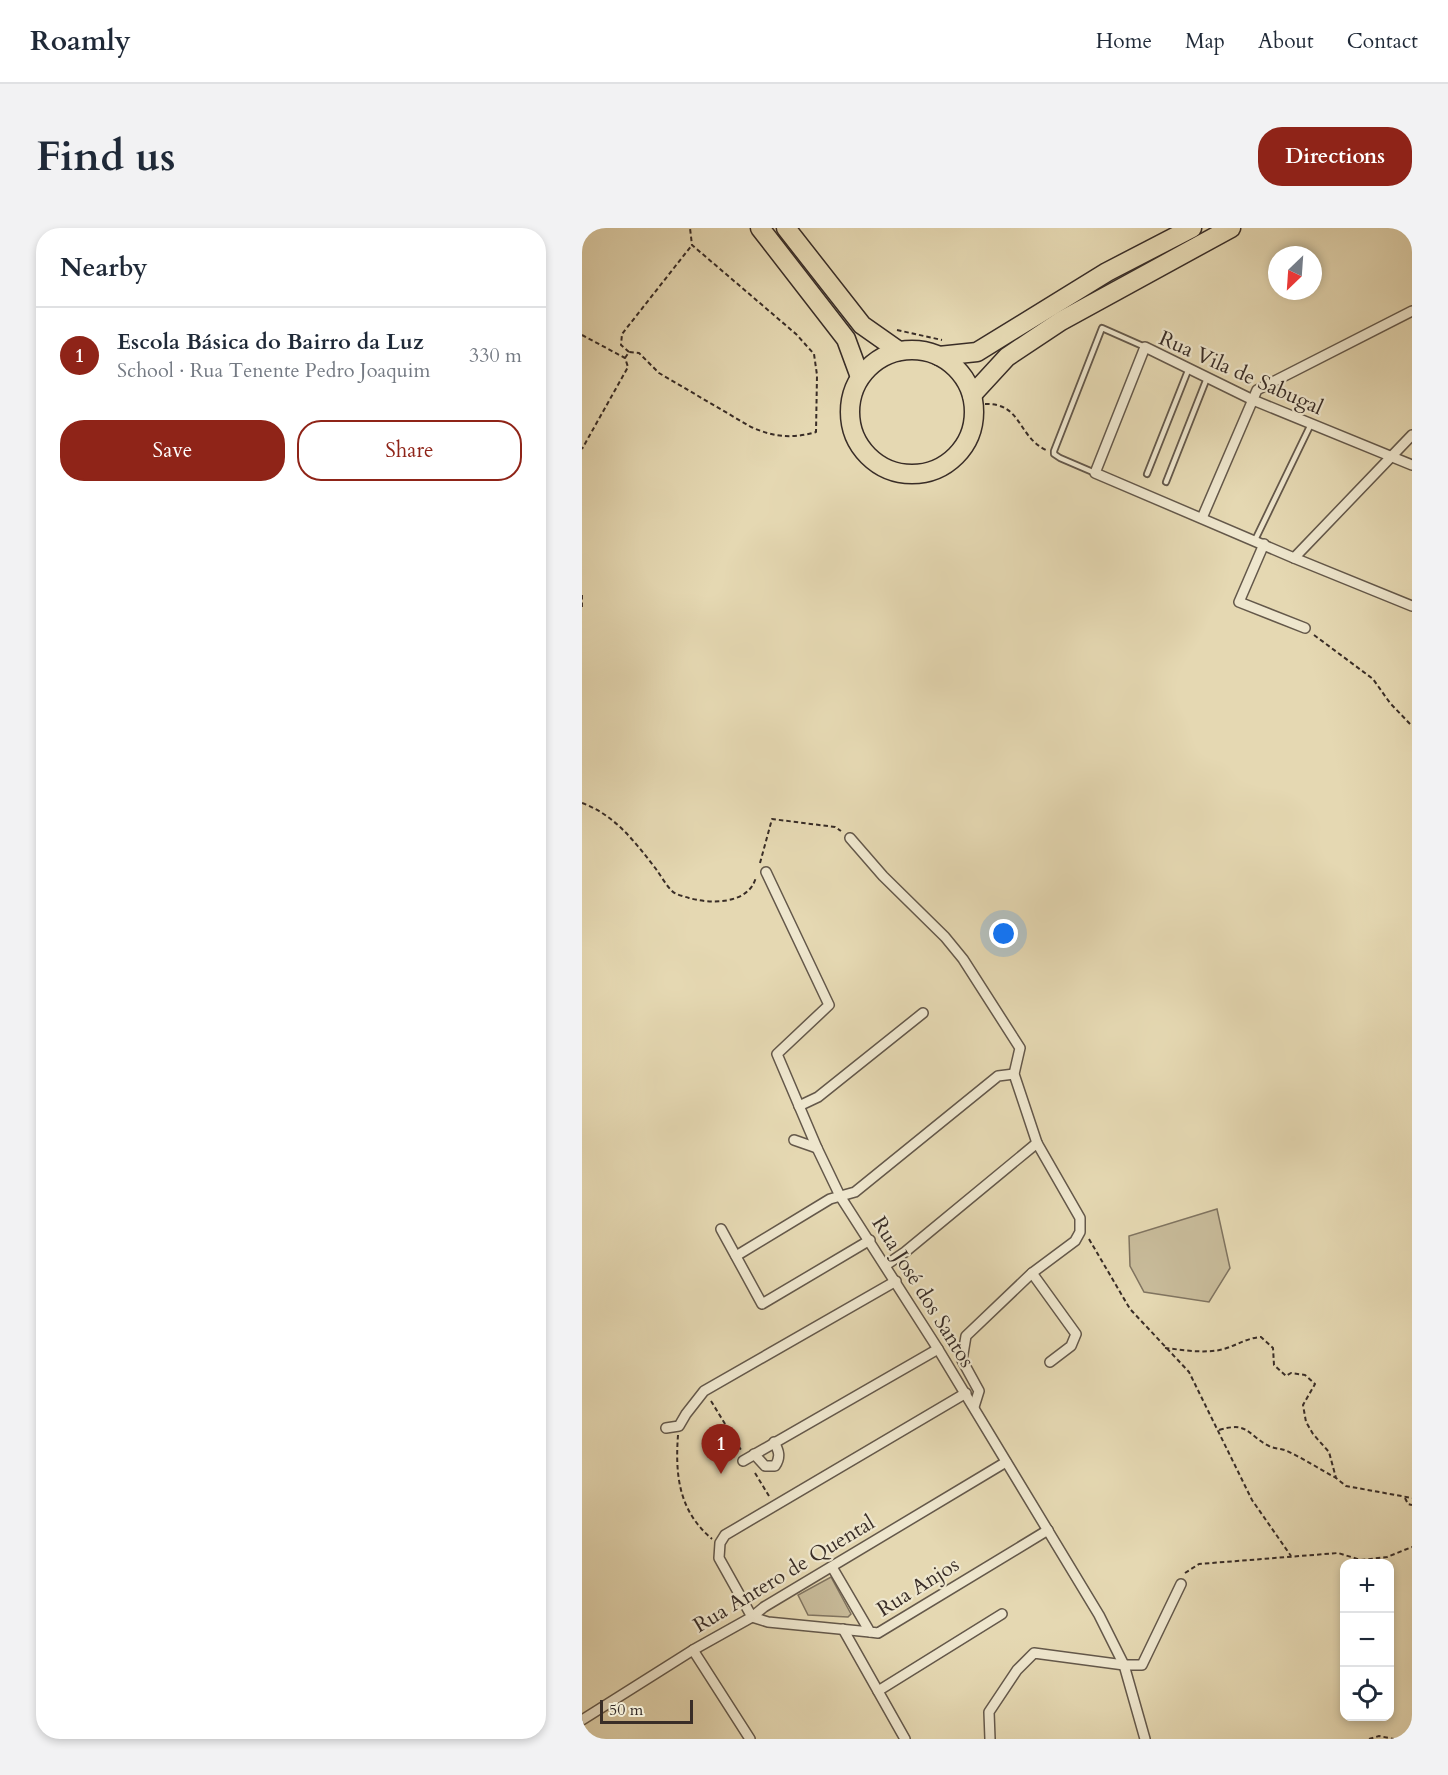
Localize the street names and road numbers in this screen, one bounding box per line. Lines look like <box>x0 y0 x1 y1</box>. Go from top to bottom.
street label: Rua Vila de Sabugal <box>1154 324 1328 422</box>
street label: Rua José dos Santos <box>865 1211 981 1373</box>
street label: Rua Antero de Quental <box>688 1508 880 1640</box>
street label: Rua Anjos <box>871 1550 965 1624</box>

